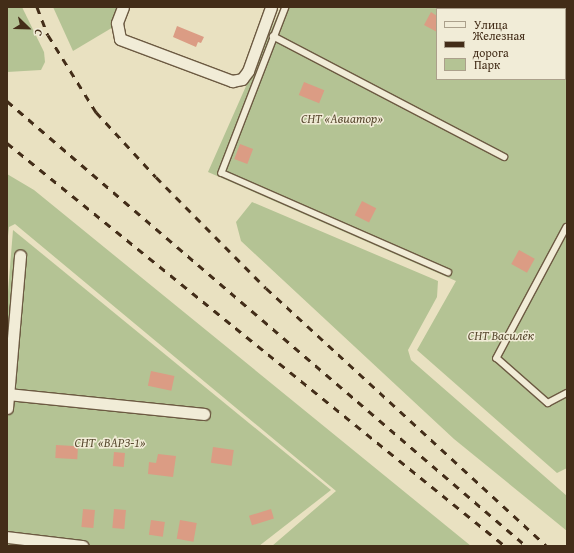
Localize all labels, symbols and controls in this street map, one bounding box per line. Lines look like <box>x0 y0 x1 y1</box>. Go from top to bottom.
north arrow <box>8 8 48 48</box>
legend <box>436 8 566 80</box>
text: Улица <box>474 16 508 33</box>
text: С <box>30 27 48 39</box>
text: Железная дорога <box>473 27 525 61</box>
text: Парк <box>474 56 500 73</box>
park label: СНТ «Авиатор» <box>301 111 383 127</box>
park label: СНТ Василёк <box>468 328 534 344</box>
park label: СНТ «ВАРЗ-1» <box>74 435 146 451</box>

